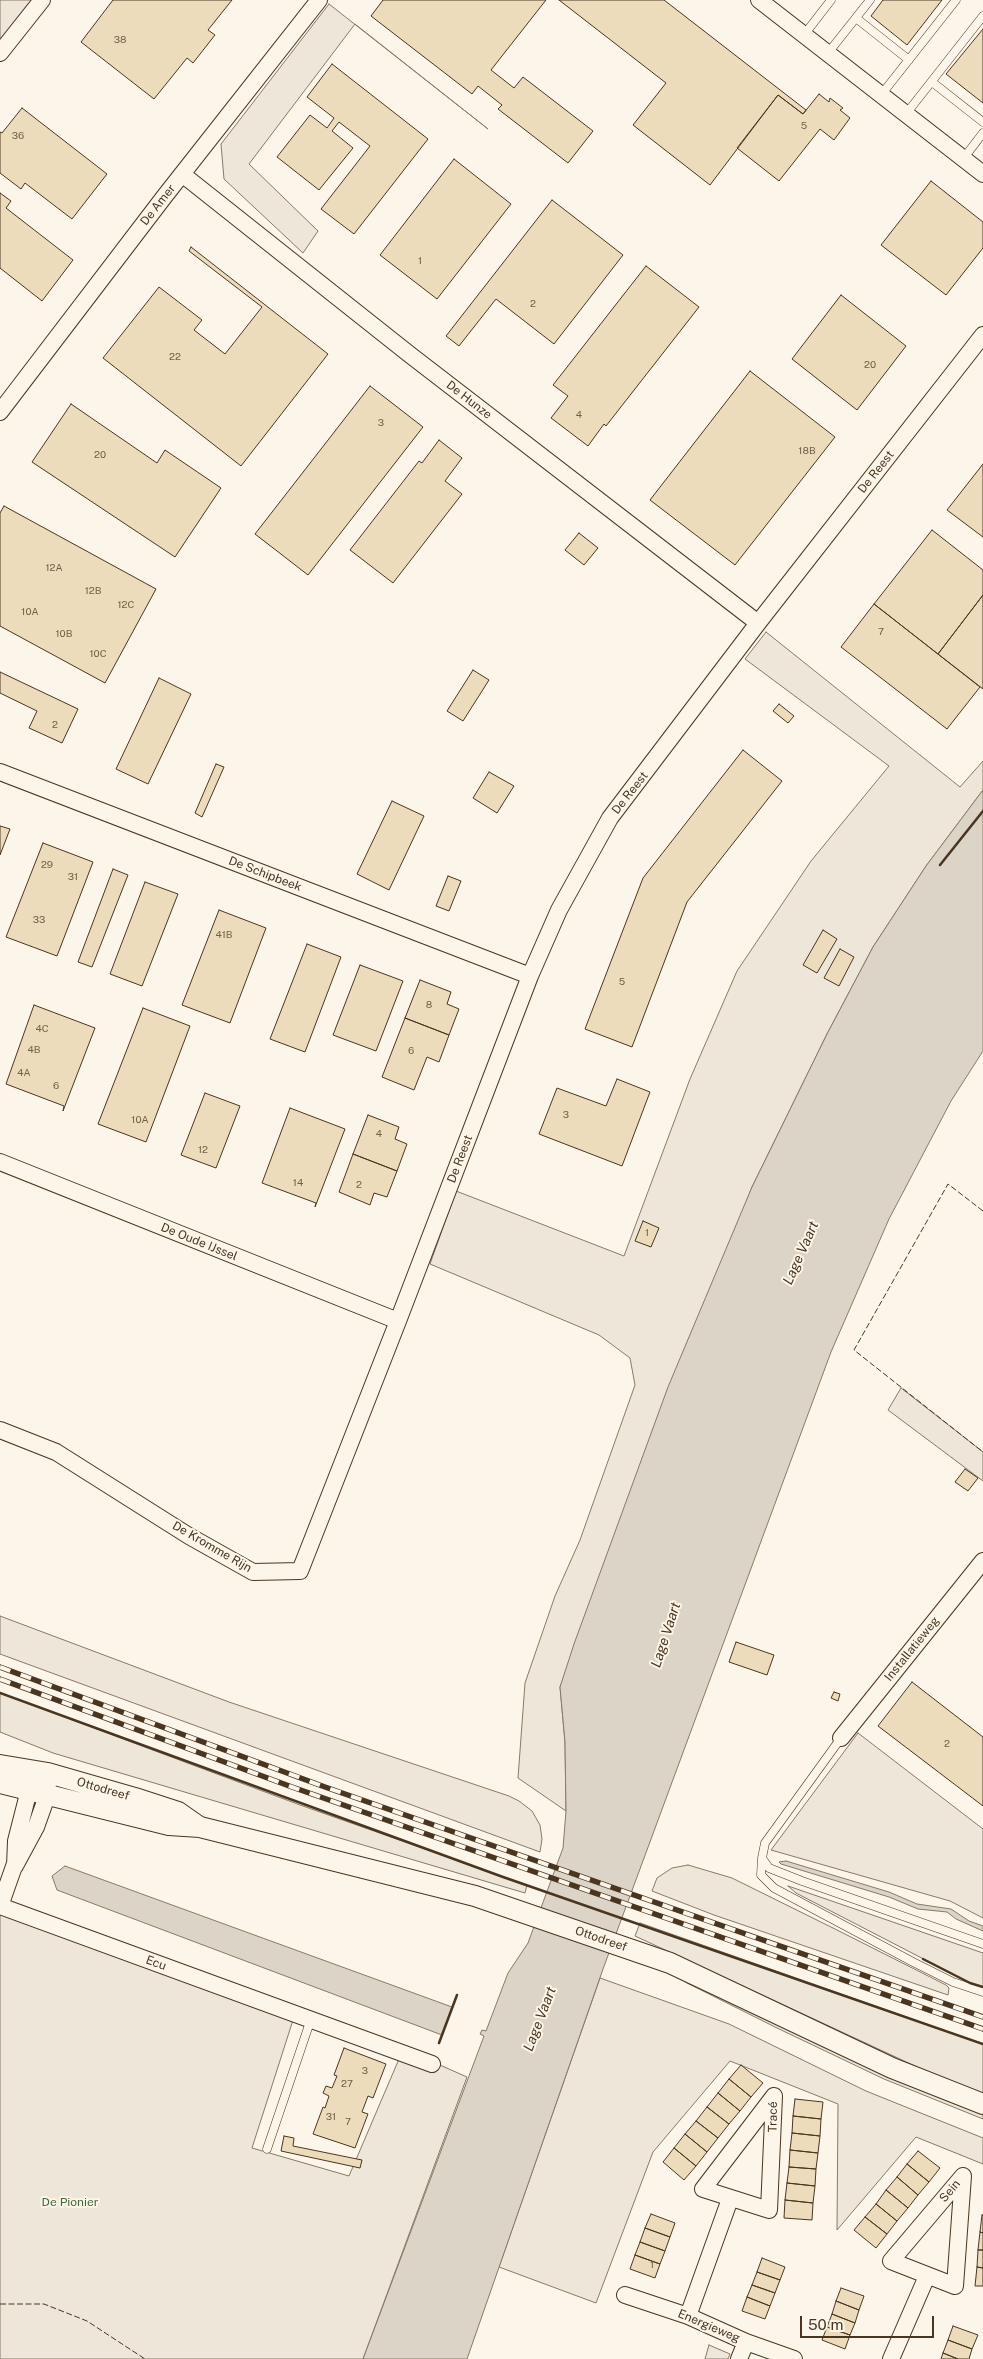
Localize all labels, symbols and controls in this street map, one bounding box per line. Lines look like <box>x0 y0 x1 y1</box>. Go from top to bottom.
house number: 38 <box>114 34 126 46</box>
house number: 5 <box>801 120 807 132</box>
house number: 36 <box>12 130 24 142</box>
street label: De Amer <box>137 181 179 229</box>
house number: 1 <box>418 255 422 267</box>
house number: 2 <box>530 298 536 310</box>
house number: 22 <box>169 351 181 363</box>
house number: 20 <box>864 359 876 371</box>
street label: De Hunze <box>443 378 495 422</box>
house number: 4 <box>576 409 582 421</box>
house number: 3 <box>378 417 384 429</box>
house number: 18B <box>798 445 816 457</box>
street label: De Reest <box>855 448 897 496</box>
house number: 20 <box>94 449 106 461</box>
house number: 12A <box>45 562 63 574</box>
house number: 12B <box>85 585 101 597</box>
house number: 12C <box>118 599 134 611</box>
house number: 10A <box>21 606 39 618</box>
house number: 7 <box>878 626 884 638</box>
house number: 10B <box>56 628 72 640</box>
house number: 10C <box>89 648 107 660</box>
house number: 2 <box>52 719 58 731</box>
street label: De Reest <box>609 769 651 817</box>
street label: De Schipbeek <box>226 853 304 895</box>
house number: 29 <box>41 859 53 871</box>
house number: 31 <box>68 871 78 883</box>
house number: 33 <box>33 914 45 926</box>
house number: 41B <box>215 929 233 941</box>
house number: 5 <box>619 976 625 988</box>
house number: 8 <box>426 999 432 1011</box>
house number: 4C <box>35 1023 49 1035</box>
house number: 4B <box>28 1044 40 1056</box>
house number: 6 <box>408 1045 414 1057</box>
house number: 4A <box>17 1067 31 1079</box>
house number: 6 <box>53 1080 59 1092</box>
house number: 3 <box>563 1109 569 1121</box>
house number: 10A <box>131 1114 149 1126</box>
house number: 4 <box>376 1128 382 1140</box>
street label: De Reest <box>444 1133 476 1185</box>
house number: 12 <box>198 1144 208 1156</box>
house number: 14 <box>293 1177 303 1189</box>
house number: 2 <box>356 1179 362 1191</box>
water label: Lage Vaart <box>780 1219 822 1287</box>
street label: De Oude IJssel <box>159 1220 239 1264</box>
house number: 1 <box>645 1227 649 1239</box>
street label: De Kromme Rijn <box>170 1518 254 1576</box>
water label: Lage Vaart <box>648 1600 684 1670</box>
street label: Installatieweg <box>882 1614 942 1684</box>
house number: 2 <box>944 1738 950 1750</box>
street label: Ottodreef <box>75 1775 131 1803</box>
street label: Ottodreef <box>573 1923 629 1955</box>
street label: Ecu <box>144 1953 168 1973</box>
water label: Lage Vaart <box>520 1984 560 2054</box>
house number: 3 <box>362 2065 368 2077</box>
house number: 27 <box>341 2078 353 2090</box>
street label: Tracé <box>766 2101 780 2133</box>
house number: 31 <box>326 2111 336 2123</box>
house number: 7 <box>345 2116 351 2128</box>
street label: Sein <box>937 2177 963 2205</box>
park label: De Pionier <box>42 2195 98 2209</box>
house number: 1 <box>650 2259 654 2271</box>
street label: Energieweg <box>676 2306 742 2346</box>
scale bar <box>803 2306 937 2338</box>
text: 50 m <box>808 2316 843 2333</box>

